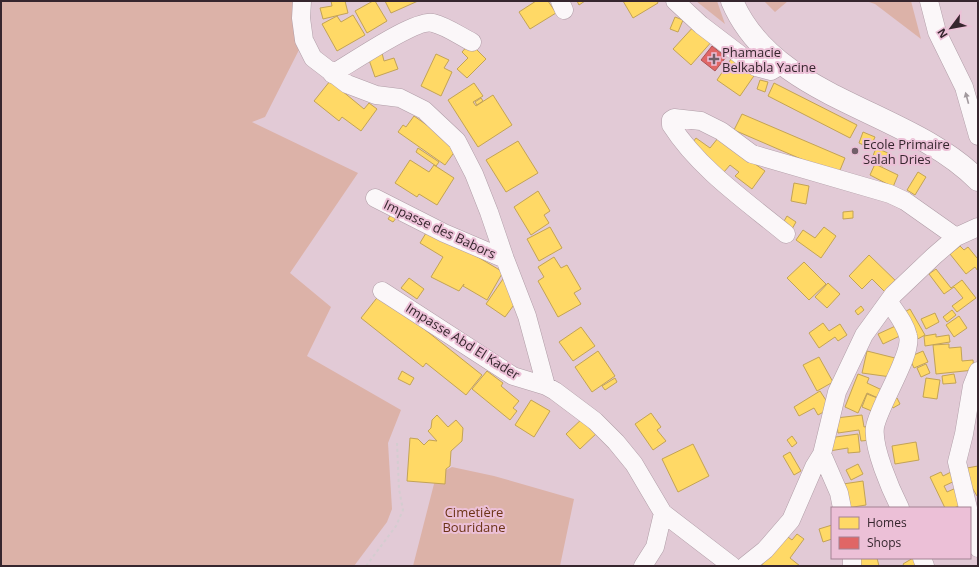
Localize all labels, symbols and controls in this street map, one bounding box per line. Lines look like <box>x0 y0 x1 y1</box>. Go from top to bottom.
north arrow <box>931 8 971 48</box>
text: N <box>933 26 951 41</box>
place label: Phamacie Belkabla Yacine <box>722 43 816 76</box>
marker: Phamacie Belkabla Yacine <box>709 54 719 64</box>
one-way arrow <box>964 92 970 104</box>
place label: Ecole Primaire Salah Dries <box>863 135 950 168</box>
marker: Ecole Primaire Salah Dries <box>850 146 860 156</box>
street label: Impasse des Babors <box>381 195 499 263</box>
street label: Impasse Abd El Kader <box>403 299 524 384</box>
park label: Cimetière Bouridane <box>442 503 506 536</box>
legend <box>831 507 971 559</box>
text: Homes <box>867 514 907 531</box>
text: Shops <box>867 534 902 551</box>

